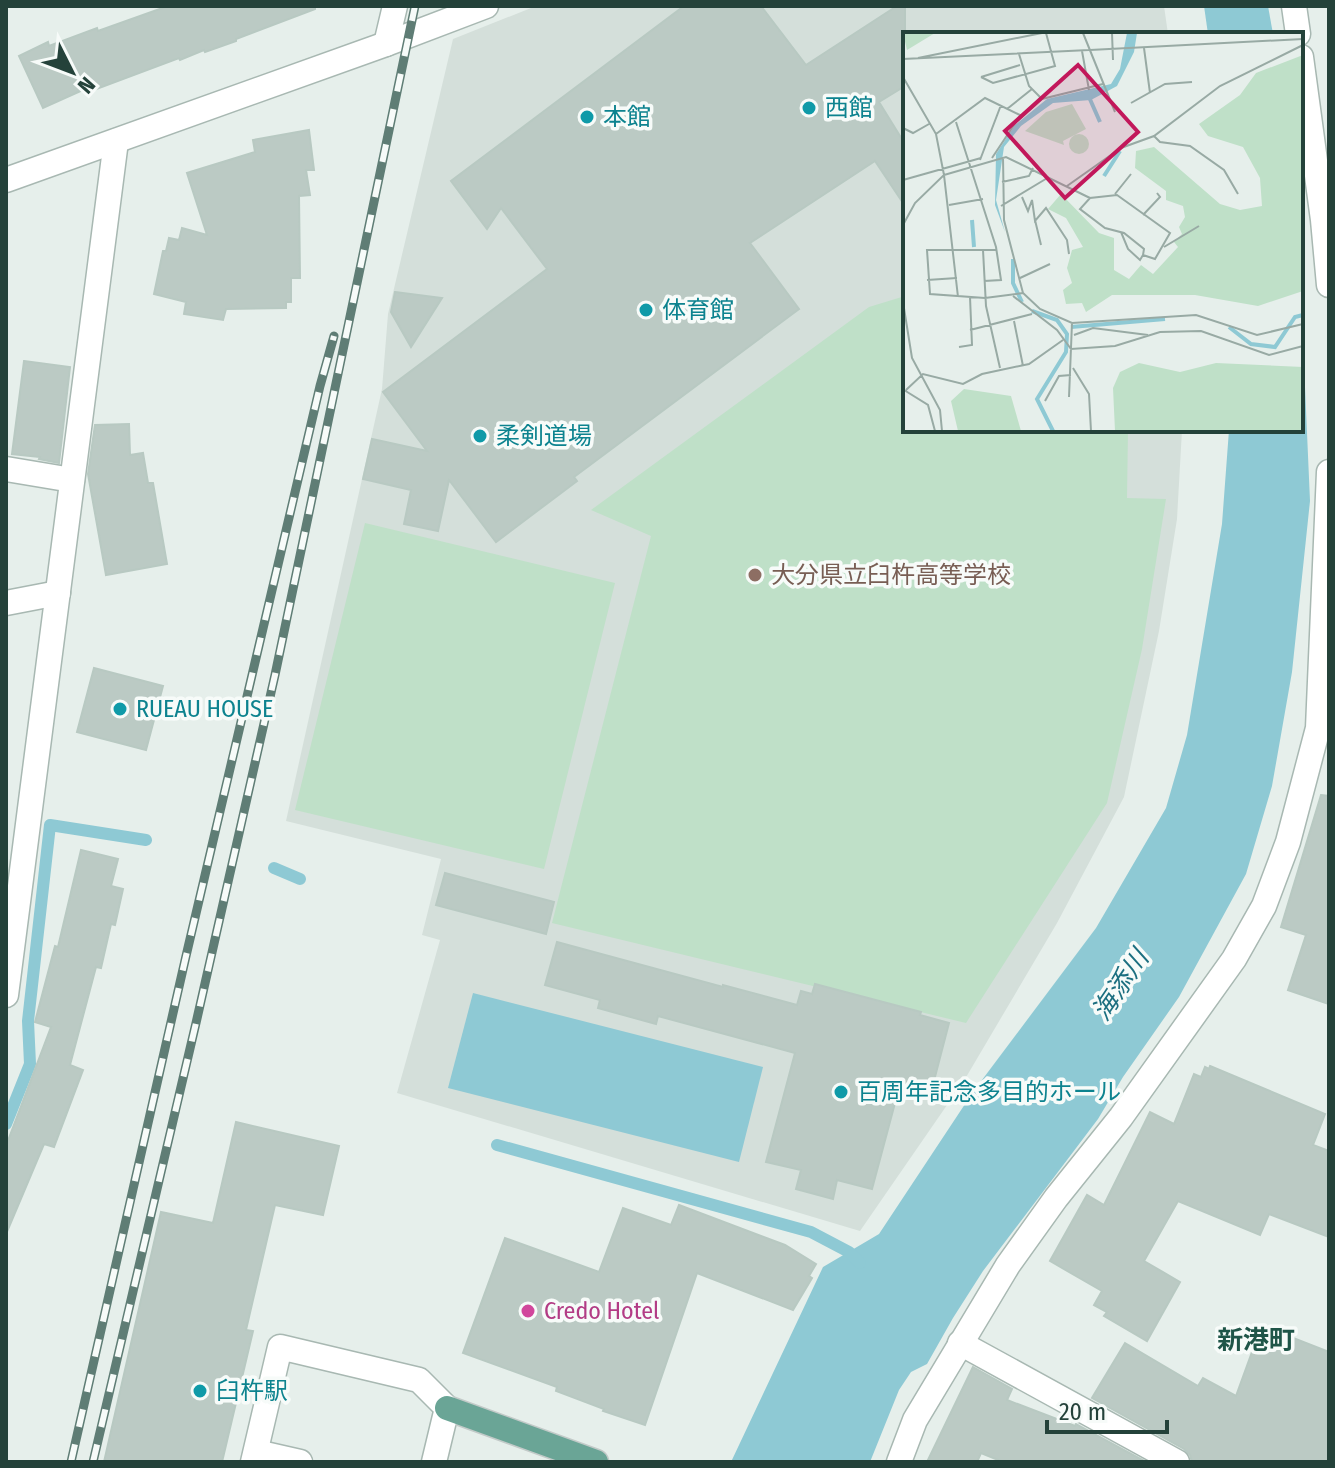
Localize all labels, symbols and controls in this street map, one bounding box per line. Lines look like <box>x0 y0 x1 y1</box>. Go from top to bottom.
north arrow <box>32 32 112 112</box>
inset map <box>903 32 1303 432</box>
text: N <box>72 71 101 99</box>
place label: 西館 <box>825 94 873 122</box>
marker: 西館 <box>800 99 818 117</box>
place label: 本館 <box>603 103 651 131</box>
marker: 本館 <box>578 108 596 126</box>
place label: 体育館 <box>662 296 734 324</box>
marker: 体育館 <box>637 301 655 319</box>
place label: 柔剣道場 <box>496 422 592 450</box>
marker: 柔剣道場 <box>471 427 489 445</box>
place label: 大分県立臼杵高等学校 <box>771 561 1011 589</box>
marker: 大分県立臼杵高等学校 <box>746 566 764 584</box>
place label: RUEAU HOUSE <box>136 695 273 723</box>
marker: RUEAU HOUSE <box>111 700 129 718</box>
water label: 海添川 <box>1086 942 1157 1026</box>
place label: 百周年記念多目的ホール <box>857 1078 1121 1106</box>
marker: 百周年記念多目的ホール <box>832 1083 850 1101</box>
place label: Credo Hotel <box>544 1297 659 1325</box>
marker: Credo Hotel <box>519 1302 537 1320</box>
district label: 新港町 <box>1217 1325 1295 1356</box>
place label: 臼杵駅 <box>216 1377 288 1405</box>
marker: 臼杵駅 <box>191 1382 209 1400</box>
scale bar <box>1047 1384 1167 1434</box>
text: 20 m <box>1059 1398 1106 1426</box>

